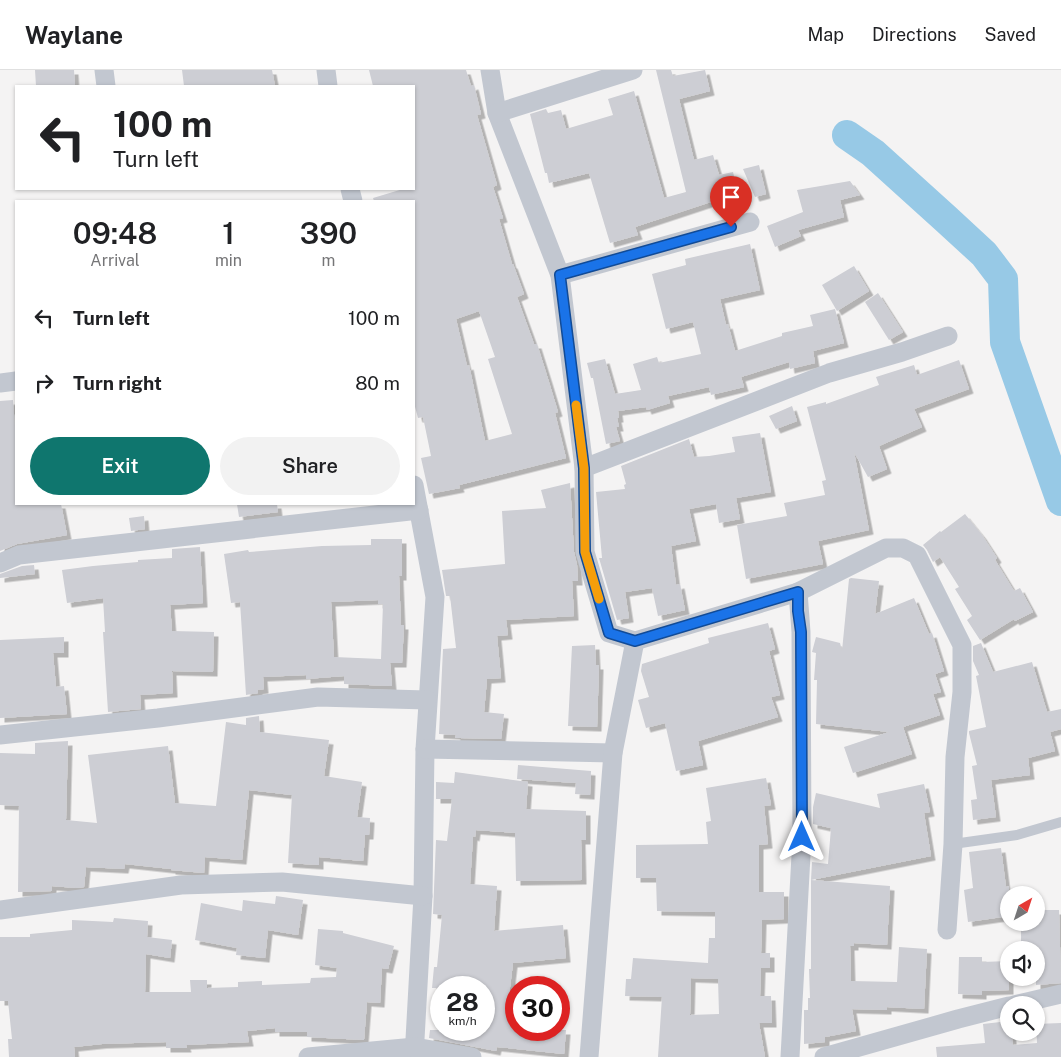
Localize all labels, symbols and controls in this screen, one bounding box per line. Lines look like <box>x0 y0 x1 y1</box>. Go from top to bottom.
text: Waylane <box>25 21 123 49</box>
text: Map <box>807 24 844 45</box>
text: Directions <box>872 24 957 45</box>
text: Saved <box>985 24 1036 45</box>
text: 100 m <box>113 104 212 145</box>
icon: left <box>30 105 95 170</box>
text: Turn left <box>113 146 199 172</box>
pin <box>710 176 752 227</box>
icon: arrive <box>717 183 745 211</box>
text: 09:48 <box>73 215 157 251</box>
text: 1 <box>222 215 235 251</box>
text: 390 <box>300 215 357 251</box>
text: Arrival <box>90 251 140 270</box>
text: min <box>215 251 242 270</box>
text: m <box>322 251 335 270</box>
icon: left <box>30 304 58 332</box>
text: Turn left <box>73 307 150 329</box>
text: 100 m <box>348 307 400 329</box>
icon: right <box>30 369 58 397</box>
text: Turn right <box>73 372 162 394</box>
text: 80 m <box>355 372 400 394</box>
button: Exit <box>30 437 210 495</box>
button: Share <box>220 437 400 495</box>
position arrow <box>775 810 827 862</box>
north arrow <box>1000 886 1045 931</box>
map controls <box>1000 886 1045 1041</box>
button: sound <box>1000 941 1045 986</box>
speed limit sign: 30 <box>505 976 570 1041</box>
text: 28 <box>446 987 479 1017</box>
button: search <box>1000 996 1045 1041</box>
text: km/h <box>448 1014 477 1028</box>

